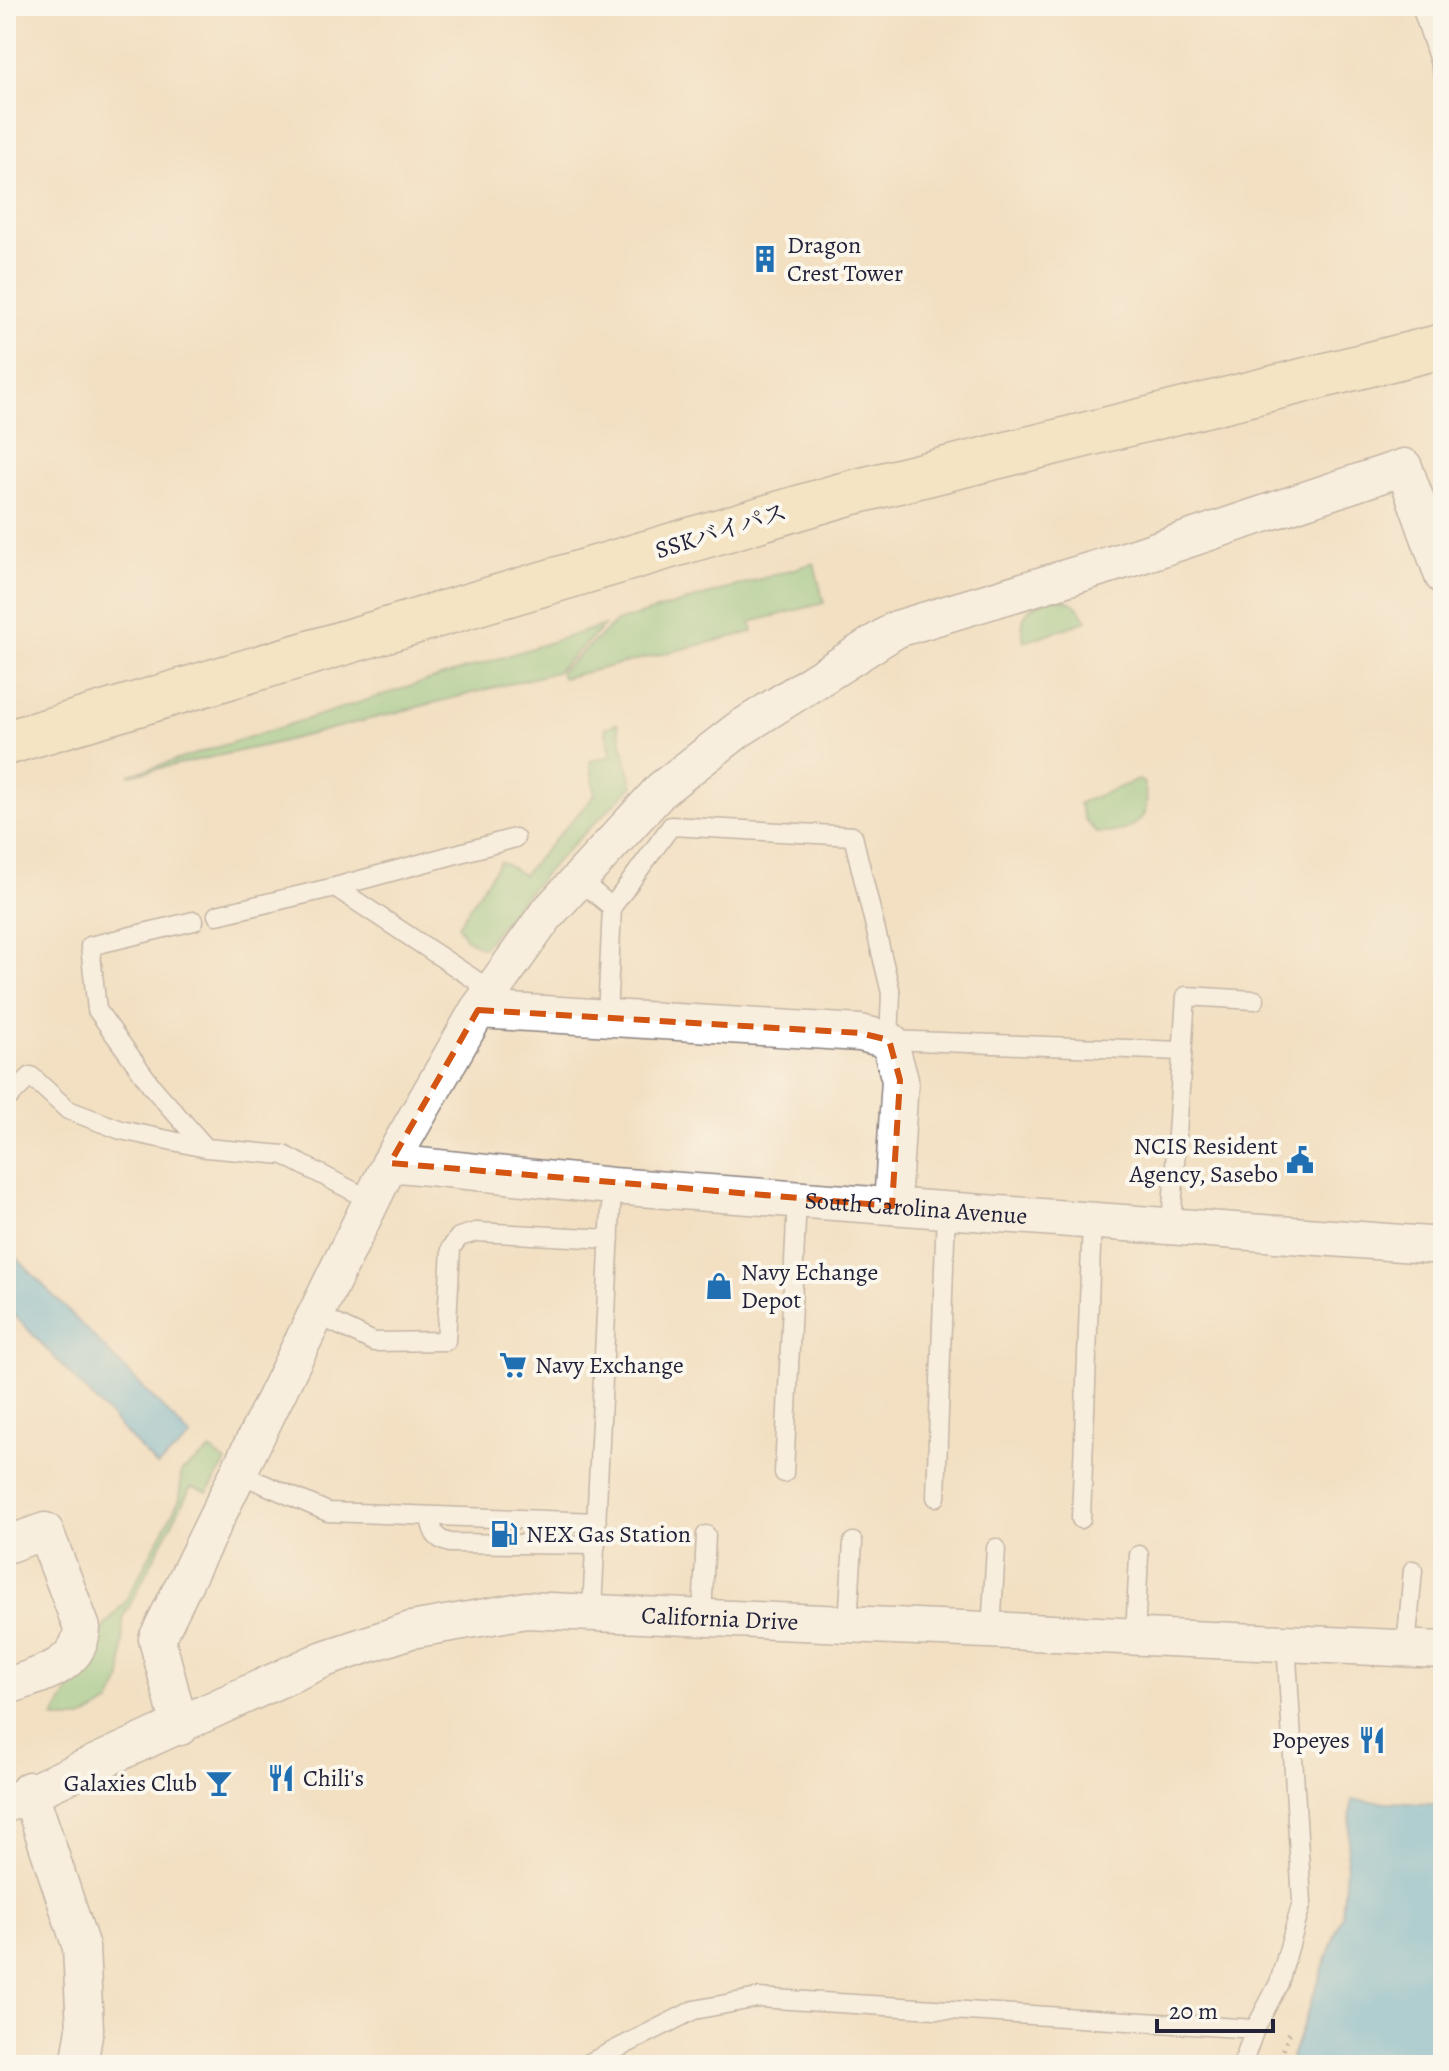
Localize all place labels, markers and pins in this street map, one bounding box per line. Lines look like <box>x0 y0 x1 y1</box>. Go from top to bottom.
place label: Dragon Crest Tower <box>787 229 903 289</box>
building icon: Dragon Crest Tower <box>750 244 780 274</box>
place label: NCIS Resident Agency, Sasebo <box>1129 1130 1278 1190</box>
public building icon: NCIS Resident Agency, Sasebo <box>1285 1145 1315 1175</box>
place label: Navy Echange Depot <box>741 1256 878 1316</box>
shop icon: Navy Echange Depot <box>704 1271 734 1301</box>
place label: Navy Exchange <box>535 1349 684 1381</box>
supermarket icon: Navy Exchange <box>498 1350 528 1380</box>
place label: NEX Gas Station <box>526 1518 691 1550</box>
fuel station icon: NEX Gas Station <box>489 1519 519 1549</box>
place label: Popeyes <box>1272 1724 1350 1756</box>
restaurant icon: Popeyes <box>1357 1725 1387 1755</box>
place label: Chili's <box>303 1762 364 1794</box>
restaurant icon: Chili's <box>266 1763 296 1793</box>
place label: Galaxies Club <box>64 1767 197 1799</box>
bar icon: Galaxies Club <box>204 1768 234 1798</box>

